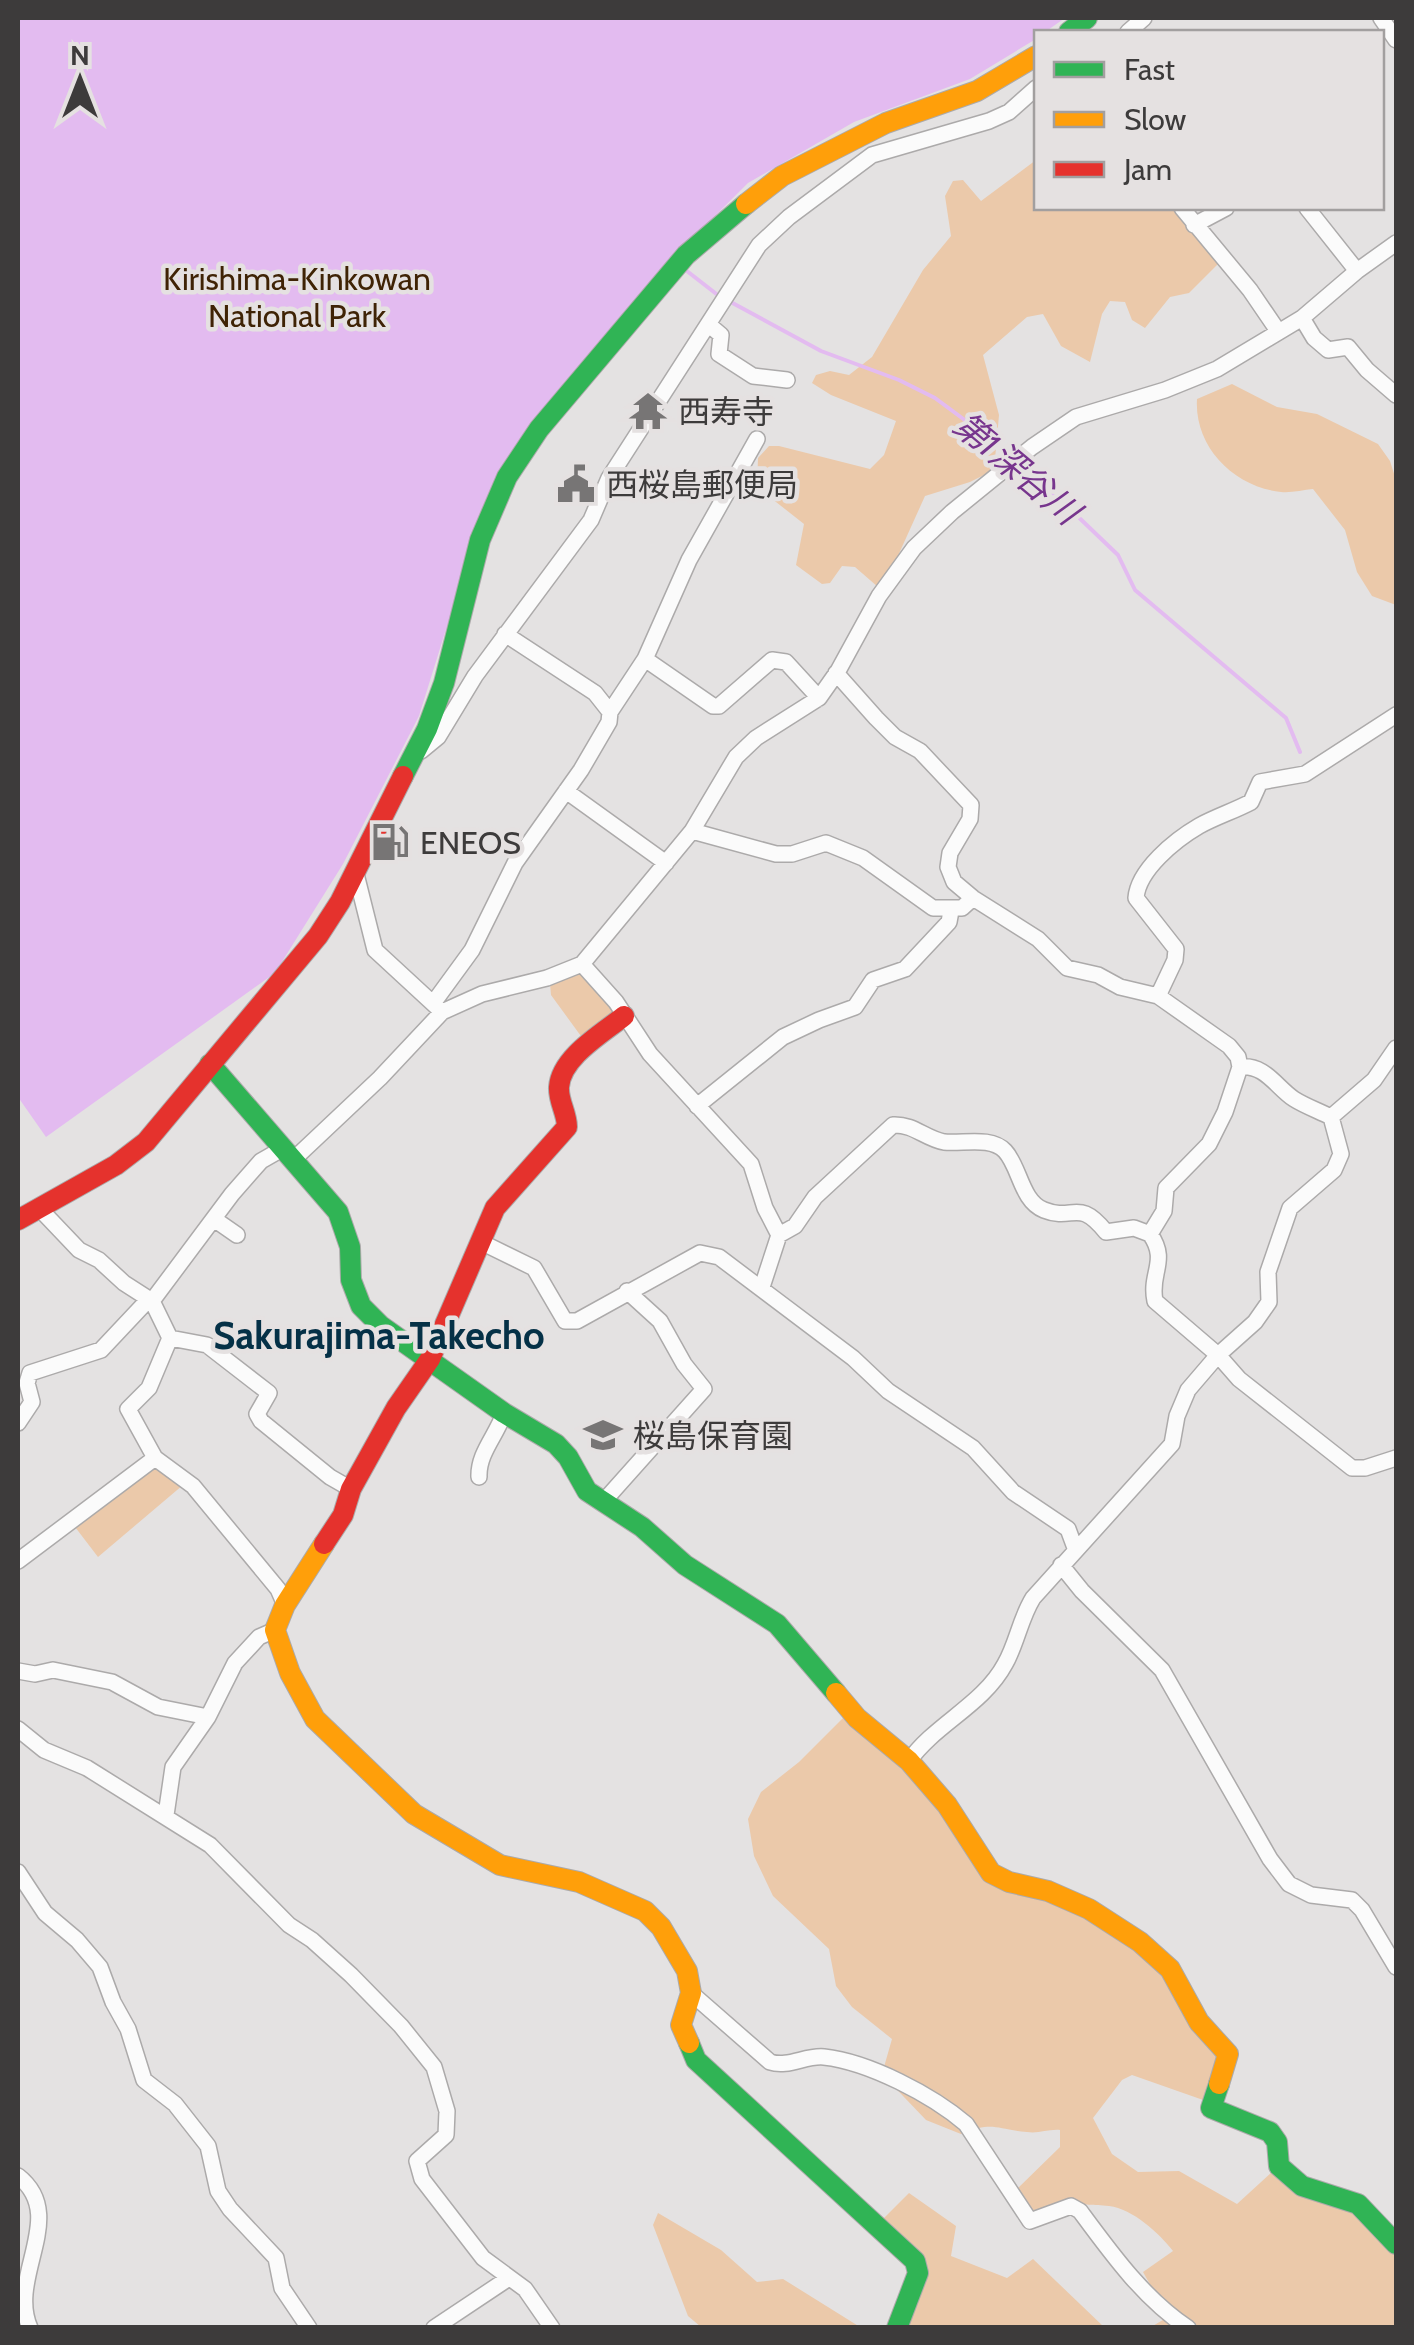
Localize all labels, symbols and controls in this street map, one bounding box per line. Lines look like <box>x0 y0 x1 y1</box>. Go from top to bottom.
north arrow <box>30 30 130 130</box>
legend <box>1034 30 1384 210</box>
text: N <box>70 38 90 72</box>
text: Fast <box>1124 51 1175 88</box>
text: Slow <box>1124 101 1187 138</box>
text: Jam <box>1123 151 1172 188</box>
park label: Kirishima-Kinkowan National Park <box>163 259 431 335</box>
temple icon: 西寿寺 <box>627 390 669 432</box>
place label: 西寿寺 <box>678 392 774 431</box>
water label: 第1深谷川 <box>945 403 1092 536</box>
public building icon: 西桜島郵便局 <box>555 463 597 505</box>
place label: 西桜島郵便局 <box>606 465 798 504</box>
fuel station icon: ENEOS <box>369 821 411 863</box>
place label: ENEOS <box>420 823 521 862</box>
district label: Sakurajima-Takecho <box>213 1312 545 1359</box>
school or university icon: 桜島保育園 <box>582 1414 624 1456</box>
place label: 桜島保育園 <box>633 1416 793 1455</box>

